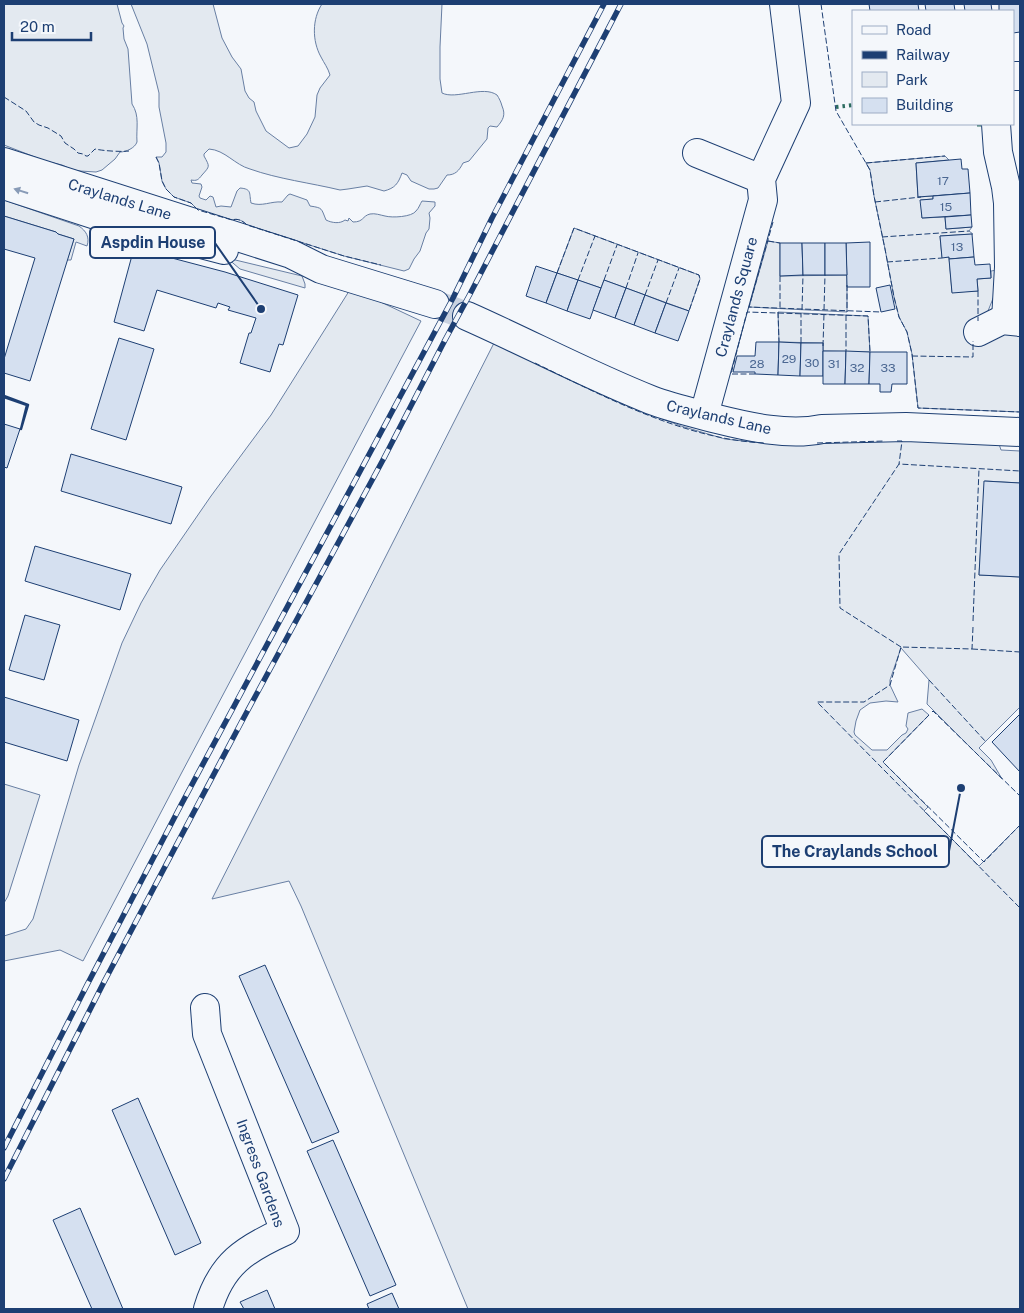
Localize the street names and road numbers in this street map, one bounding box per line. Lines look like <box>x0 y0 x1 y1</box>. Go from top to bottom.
street label: Craylands Lane <box>66 175 174 223</box>
street label: Craylands Square <box>712 235 760 359</box>
street label: Craylands Lane <box>665 397 773 437</box>
street label: Ingress Gardens <box>234 1117 288 1229</box>

